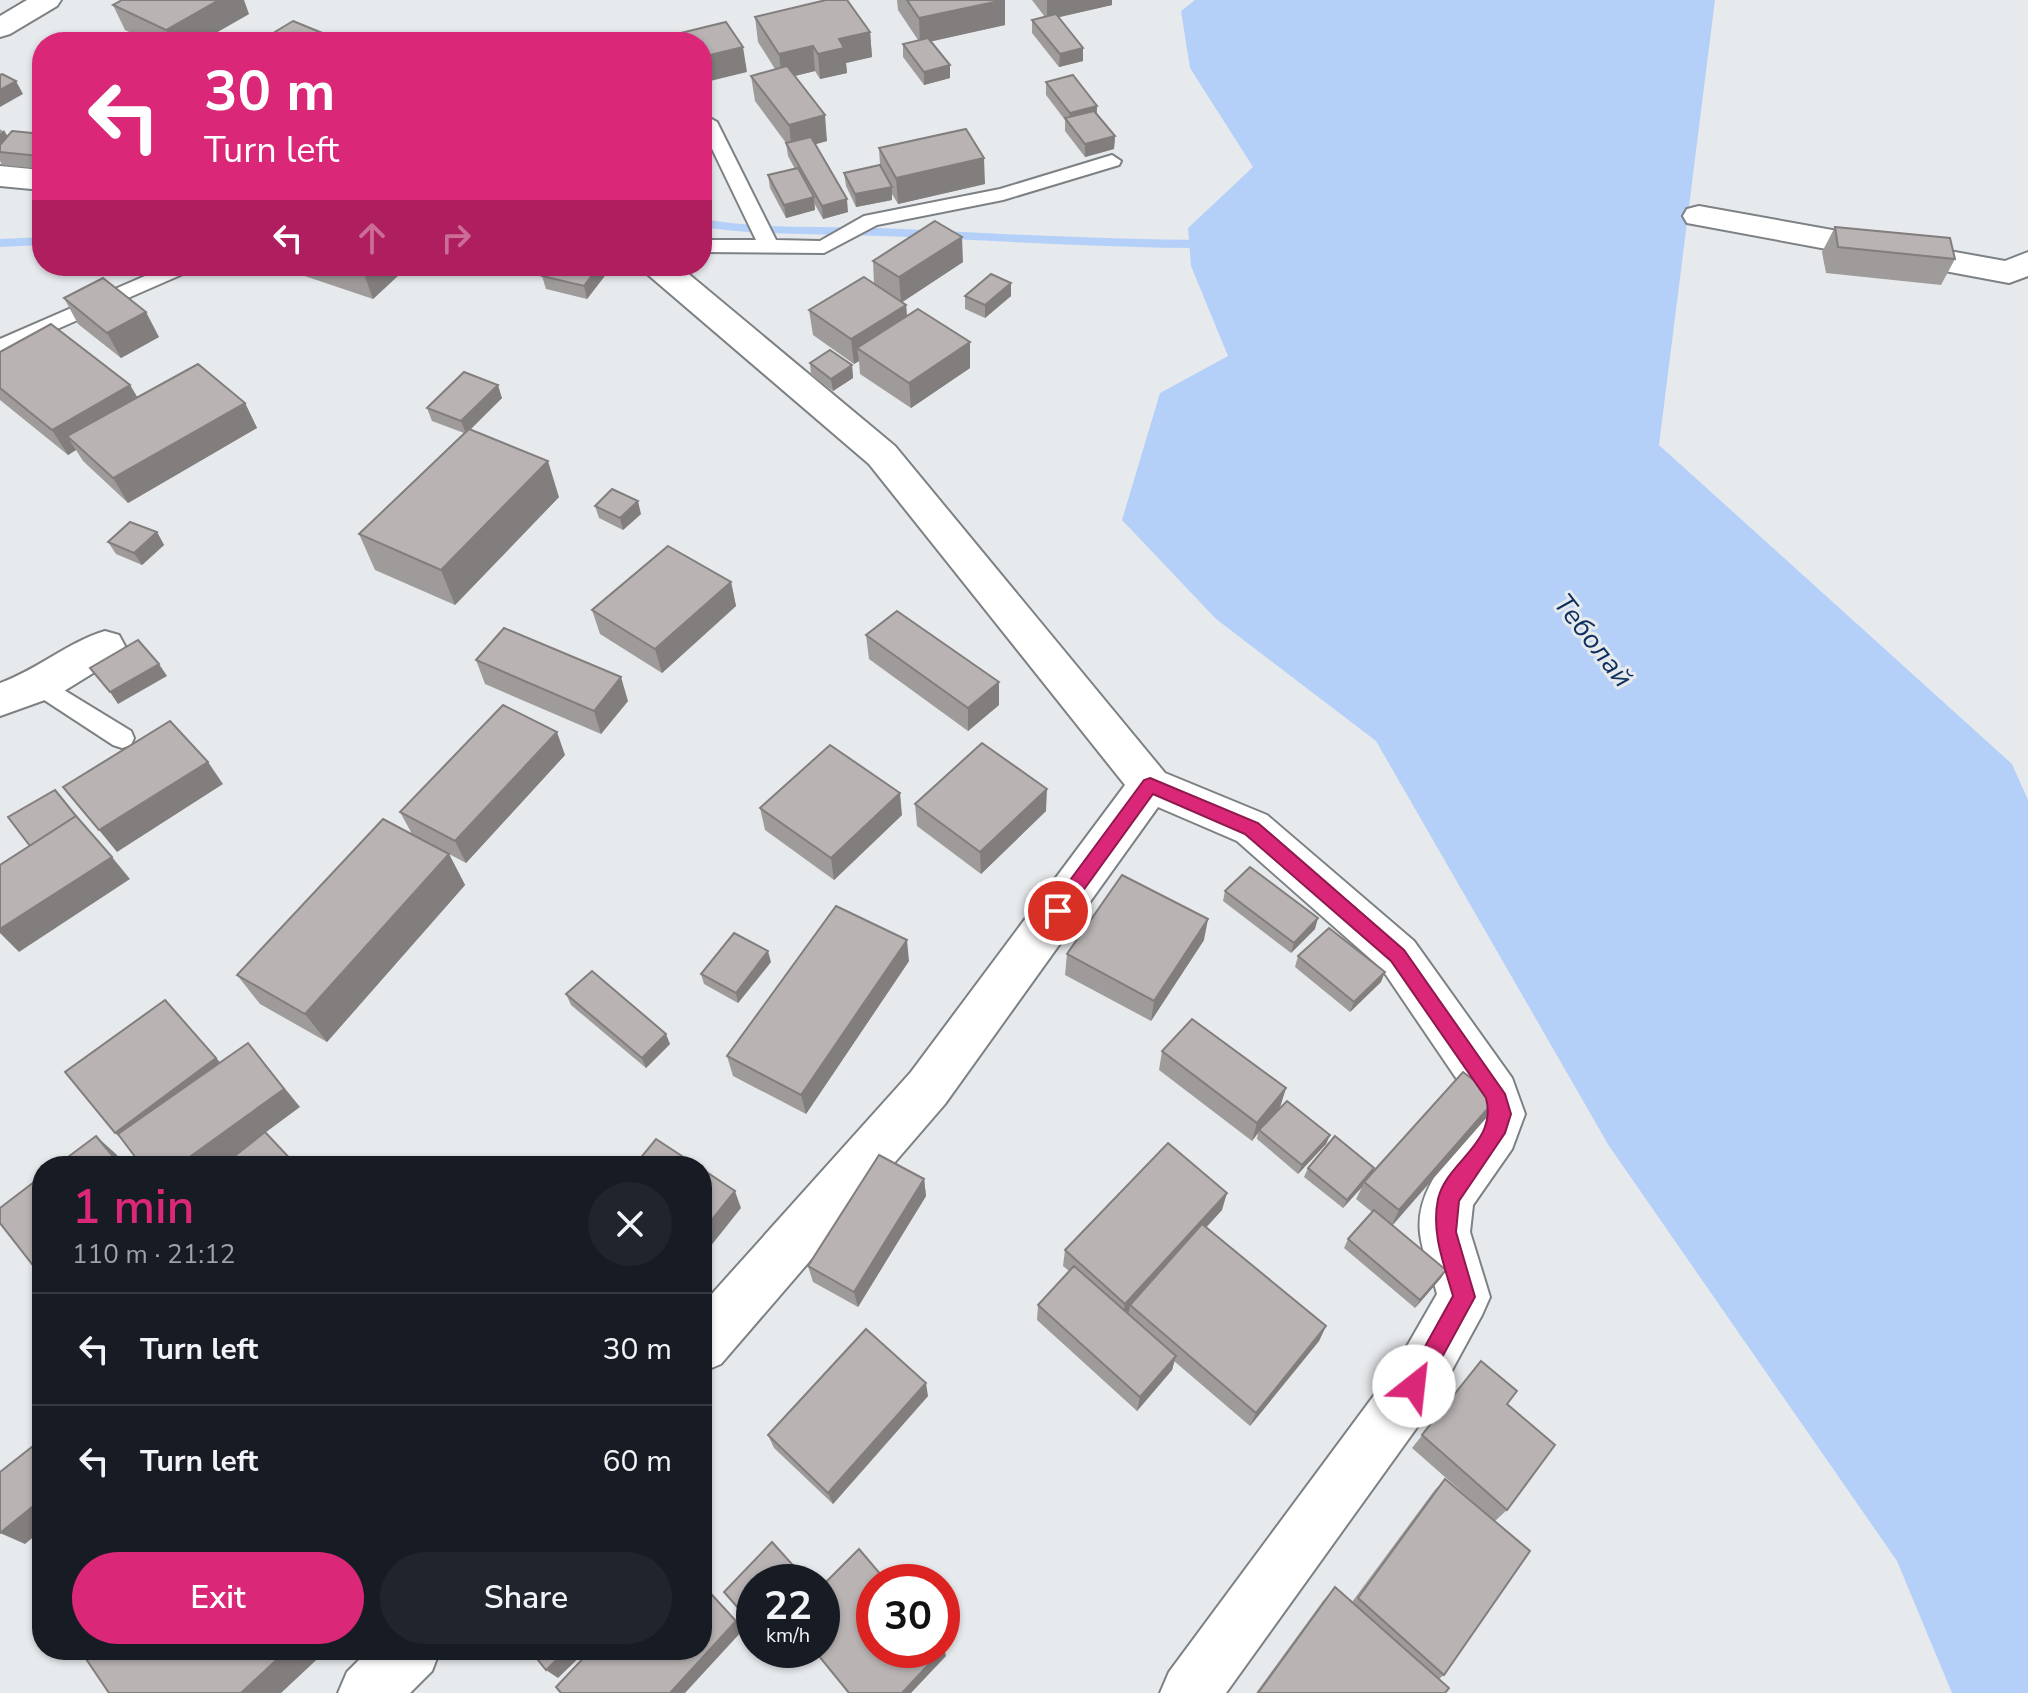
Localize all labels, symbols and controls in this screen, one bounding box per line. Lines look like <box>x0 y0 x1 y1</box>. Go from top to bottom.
text: 30 m <box>204 53 335 130</box>
icon: left <box>72 64 176 168</box>
text: Turn left <box>204 126 339 175</box>
icon: left <box>266 216 310 260</box>
icon: ahead <box>350 216 394 260</box>
icon: right <box>434 216 478 260</box>
water label: Теболай <box>1545 586 1642 695</box>
pin <box>1024 877 1092 945</box>
icon: arrive <box>1036 889 1080 933</box>
text: 1 min <box>72 1174 194 1240</box>
button: close <box>588 1182 672 1266</box>
text: 110 m · 21:12 <box>72 1237 235 1272</box>
icon: left <box>72 1327 116 1371</box>
text: Turn left <box>140 1329 258 1370</box>
text: 30 m <box>603 1329 672 1370</box>
position arrow <box>1372 1344 1456 1428</box>
icon: left <box>72 1439 116 1483</box>
text: Turn left <box>140 1441 258 1482</box>
text: 60 m <box>603 1441 672 1482</box>
button: Exit <box>72 1552 364 1644</box>
button: Share <box>380 1552 672 1644</box>
speed limit sign: 30 <box>856 1564 960 1668</box>
text: 22 <box>764 1579 812 1633</box>
text: km/h <box>766 1622 810 1649</box>

